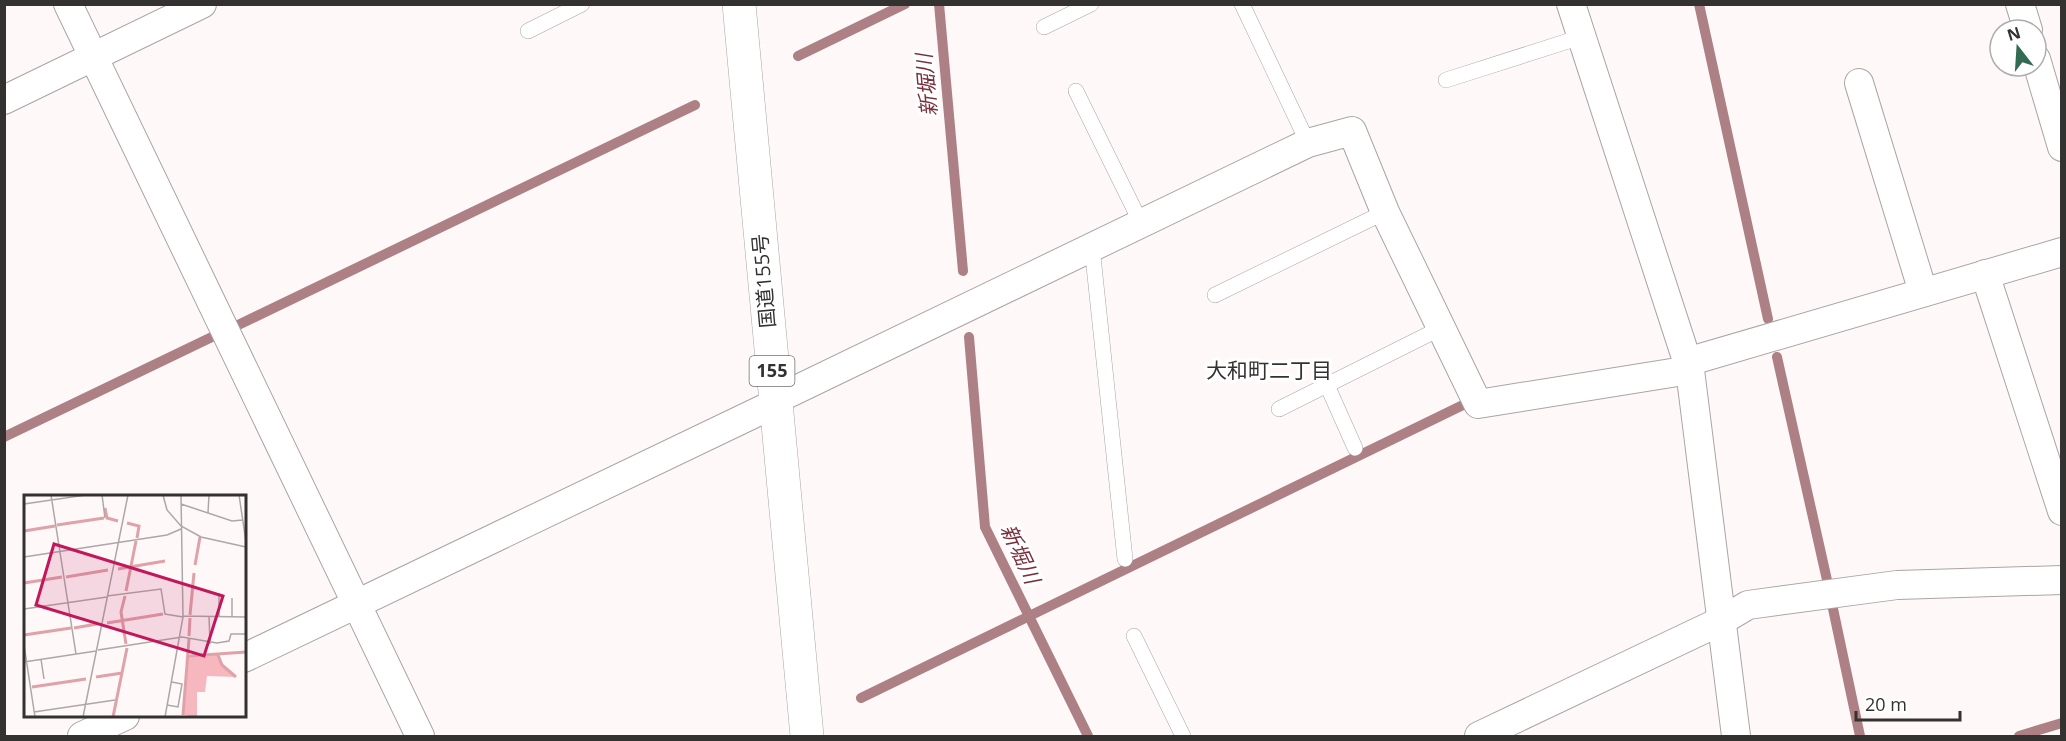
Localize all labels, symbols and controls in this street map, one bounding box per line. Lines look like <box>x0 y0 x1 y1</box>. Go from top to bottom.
north arrow <box>1988 18 2048 78</box>
text: N <box>2004 21 2023 46</box>
water label: 新堀川 <box>909 50 943 118</box>
street label: 国道155号 <box>746 233 781 329</box>
road number: 155 <box>750 356 794 386</box>
district label: 大和町二丁目 <box>1206 356 1332 384</box>
inset map <box>24 495 246 717</box>
water label: 新堀川 <box>995 519 1048 590</box>
scale bar <box>1856 684 1960 722</box>
text: 20 m <box>1865 692 1907 716</box>

